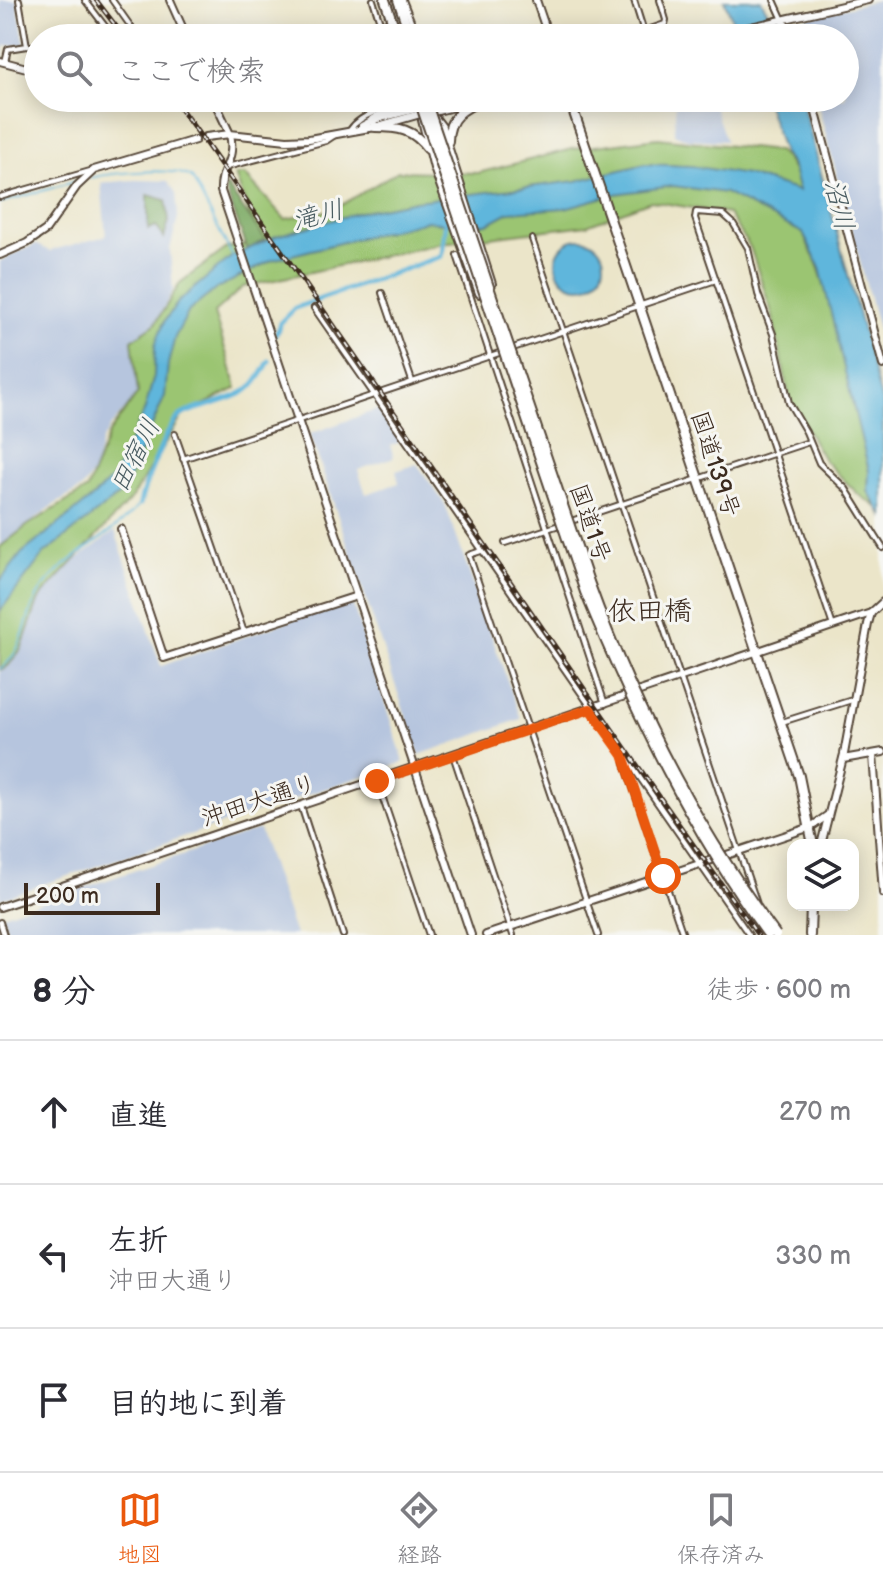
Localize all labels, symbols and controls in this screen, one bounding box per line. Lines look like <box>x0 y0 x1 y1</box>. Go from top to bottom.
search box <box>24 24 859 112</box>
icon: search <box>52 46 96 90</box>
text: ここで検索 <box>116 54 266 90</box>
water label: 沼川 <box>817 176 859 234</box>
water label: 滝川 <box>289 194 347 238</box>
street label: 国道139号 <box>684 407 746 521</box>
water label: 田宿川 <box>104 414 168 498</box>
street label: 国道1号 <box>563 480 617 566</box>
district label: 依田橋 <box>608 595 692 628</box>
route end <box>359 763 395 799</box>
street label: 沖田大通り <box>197 769 321 833</box>
map controls <box>787 839 859 911</box>
button: layers <box>787 839 859 911</box>
route start <box>645 858 681 894</box>
scale bar <box>24 879 160 915</box>
text: 200 m <box>36 883 99 910</box>
text: 8 分 <box>32 971 96 1012</box>
text: 徒歩 · 600 m <box>707 975 851 1006</box>
icon: ahead <box>32 1090 76 1134</box>
text: 270 m <box>779 1097 851 1128</box>
text: 直進 <box>108 1098 168 1134</box>
text: 左折 <box>108 1223 168 1259</box>
icon: left <box>32 1234 76 1278</box>
text: 330 m <box>775 1241 851 1272</box>
text: 沖田大通り <box>108 1266 238 1297</box>
icon: arrive <box>32 1378 76 1422</box>
text: 目的地に到着 <box>108 1386 288 1422</box>
tab: 地図 <box>118 1488 162 1569</box>
tab: 経路 <box>397 1488 441 1569</box>
tab: 保存済み <box>677 1488 765 1569</box>

